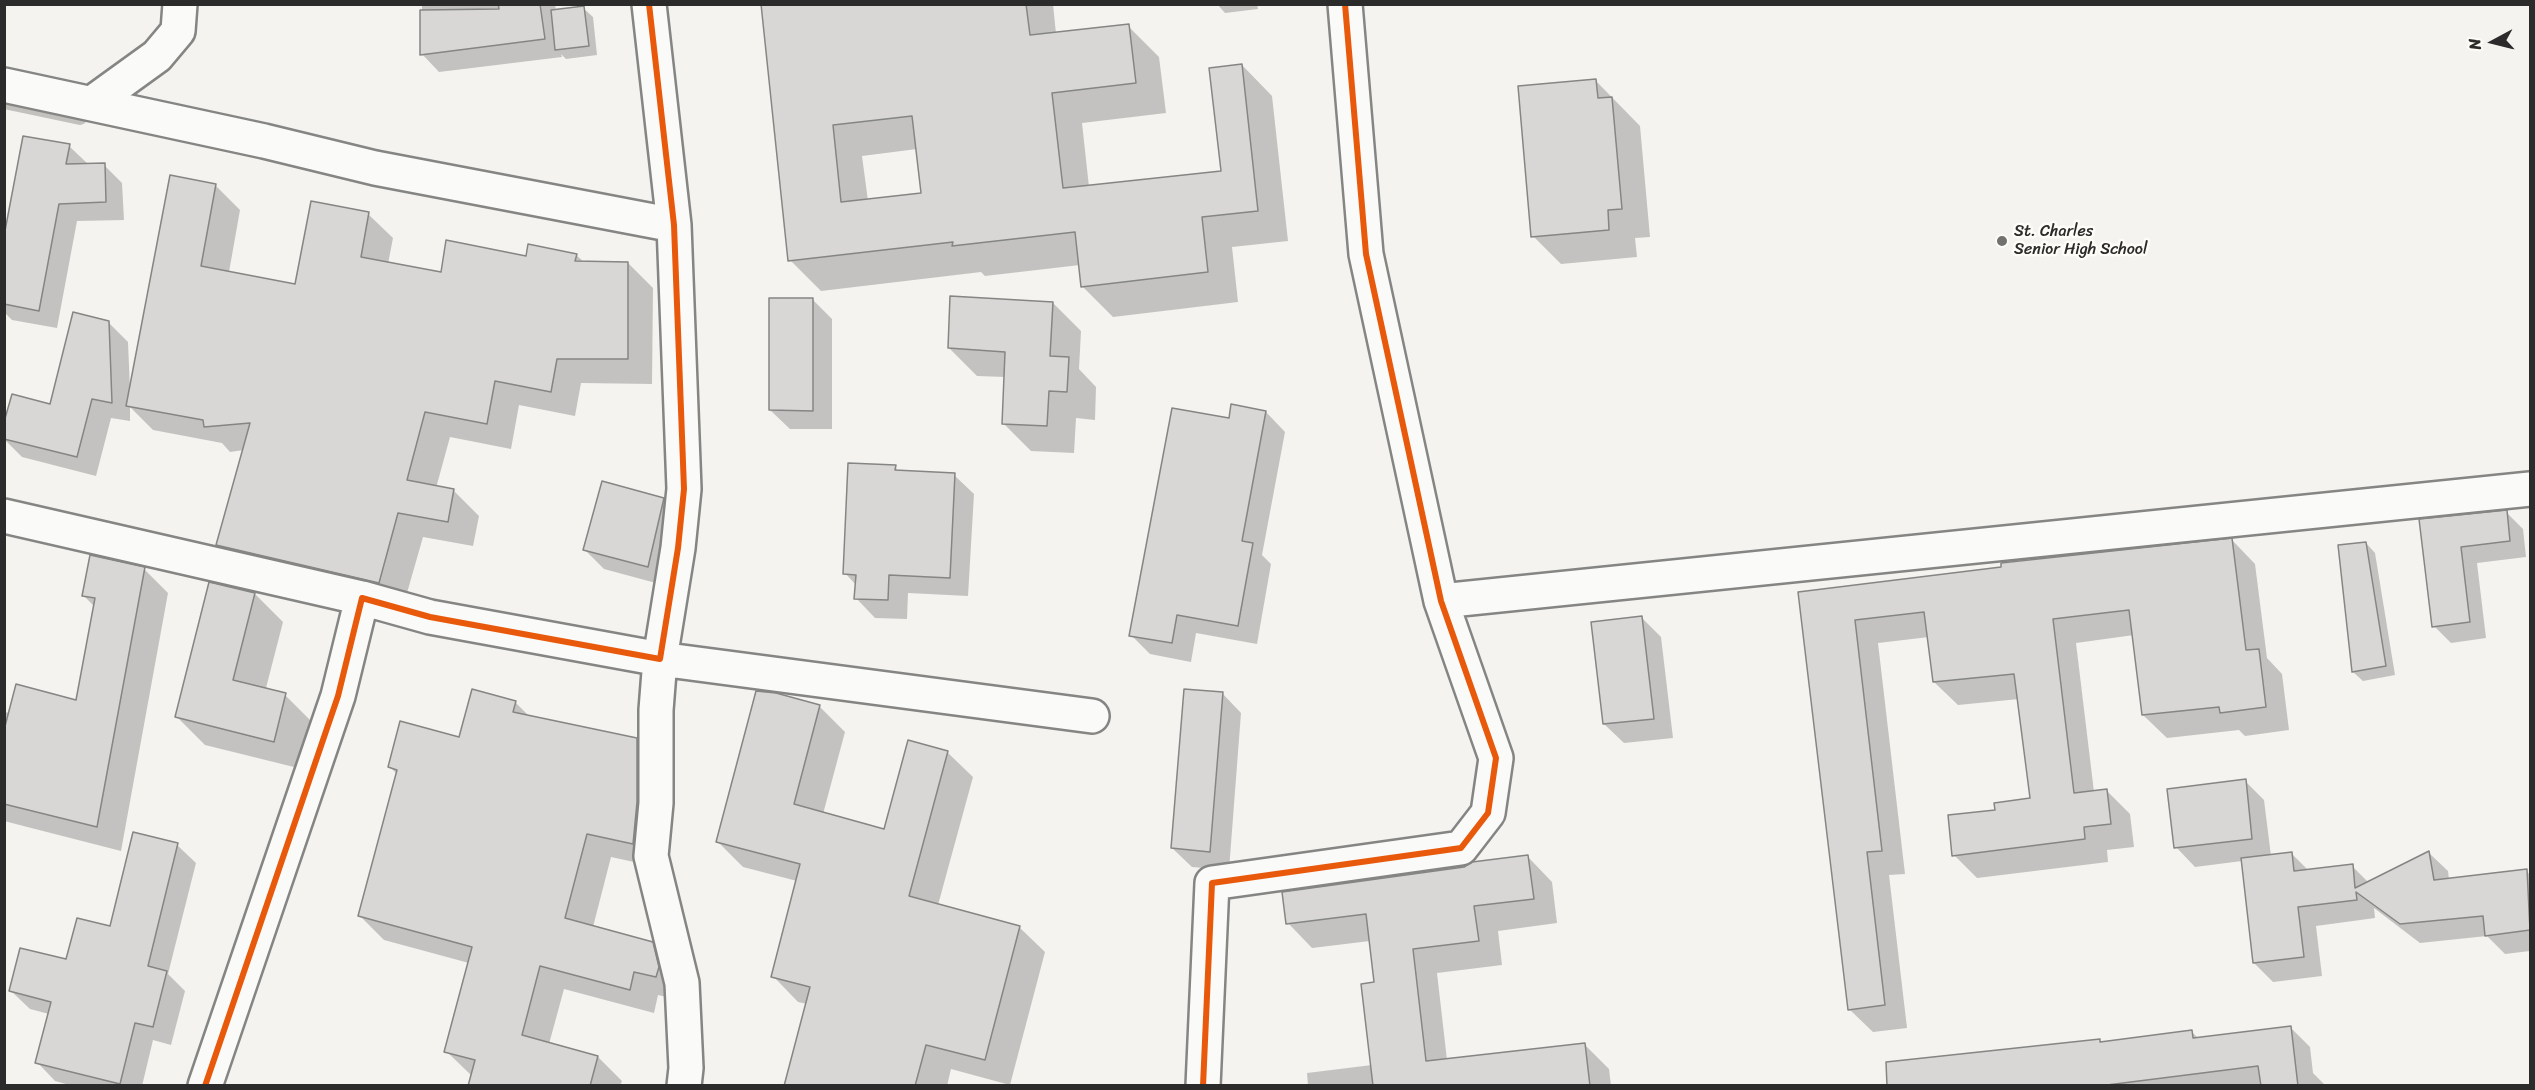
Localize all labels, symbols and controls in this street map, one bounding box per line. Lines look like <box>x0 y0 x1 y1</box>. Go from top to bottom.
north arrow <box>2463 12 2523 72</box>
text: N <box>2460 37 2490 52</box>
place label: St. Charles Senior High School <box>2014 222 2148 260</box>
marker: St. Charles Senior High School <box>1995 234 2009 248</box>

